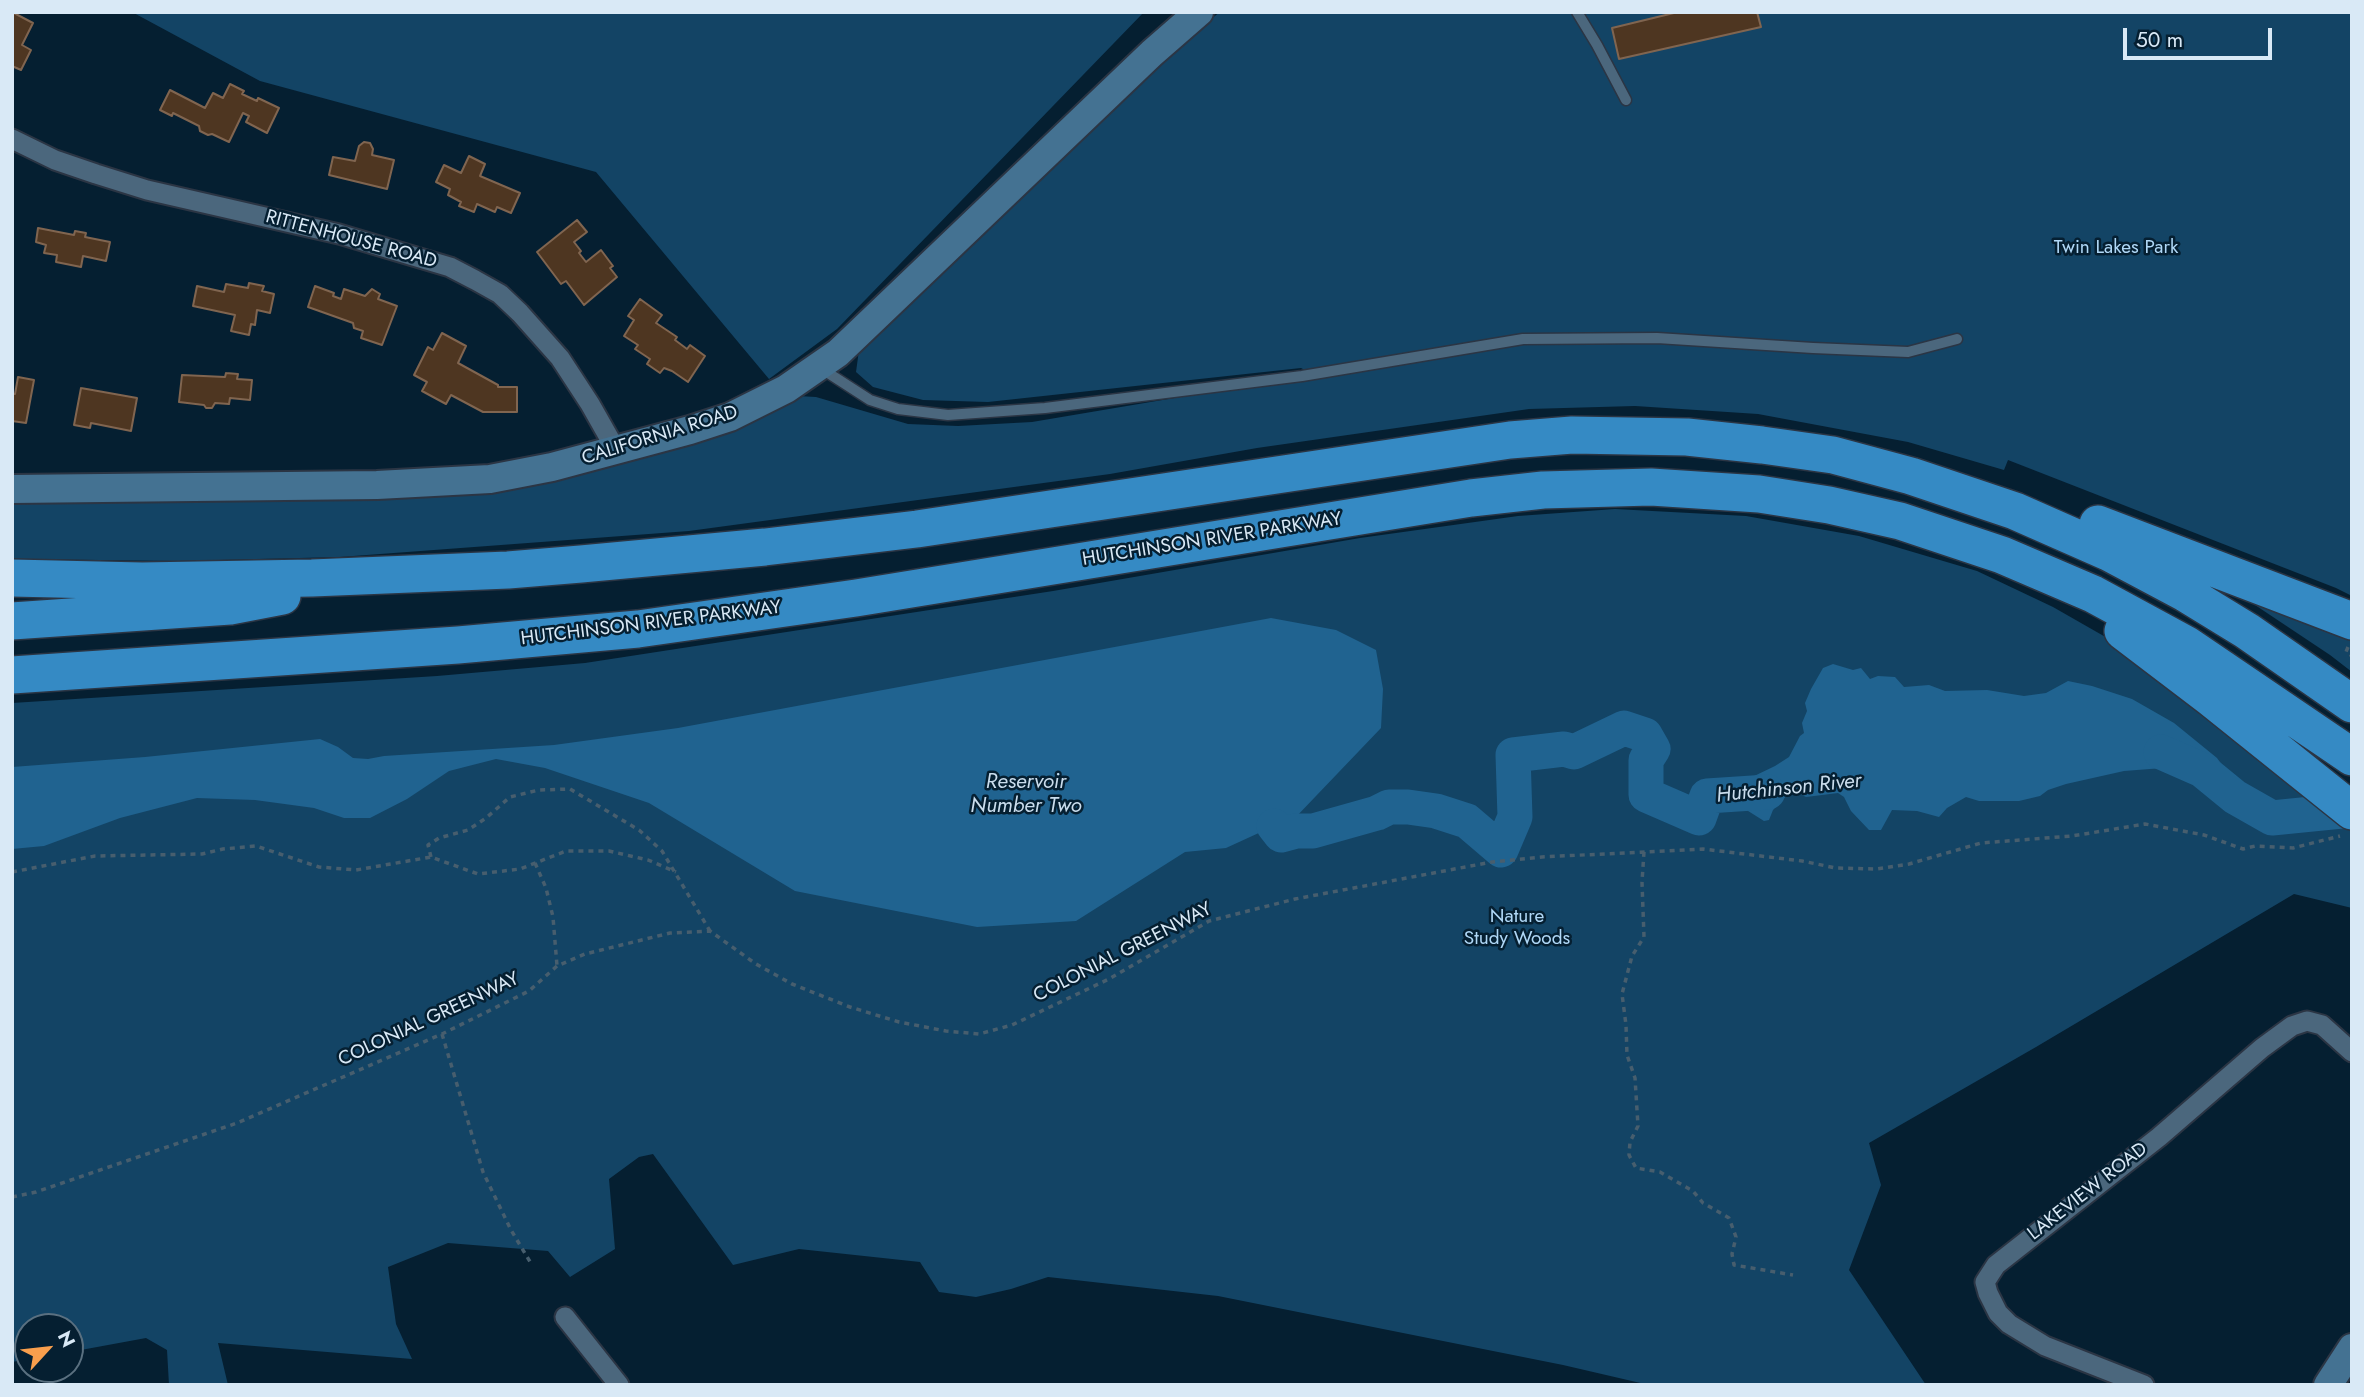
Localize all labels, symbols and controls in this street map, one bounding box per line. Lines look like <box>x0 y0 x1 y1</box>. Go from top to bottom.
scale bar <box>2126 14 2275 58</box>
text: 50 m <box>2136 25 2183 55</box>
street label: RITTENHOUSE ROAD <box>263 206 439 274</box>
park label: Twin Lakes Park <box>2054 237 2178 259</box>
street label: CALIFORNIA ROAD <box>579 401 741 471</box>
street label: HUTCHINSON RIVER PARKWAY <box>1081 508 1343 572</box>
street label: HUTCHINSON RIVER PARKWAY <box>520 597 782 651</box>
water label: Hutchinson River <box>1715 769 1863 809</box>
water label: Reservoir Number Two <box>970 770 1082 820</box>
street label: COLONIAL GREENWAY <box>1030 898 1216 1008</box>
park label: Nature Study Woods <box>1464 906 1570 950</box>
street label: COLONIAL GREENWAY <box>335 968 523 1072</box>
street label: LAKEVIEW ROAD <box>2024 1138 2152 1246</box>
north arrow <box>14 1313 84 1383</box>
text: N <box>51 1326 82 1352</box>

